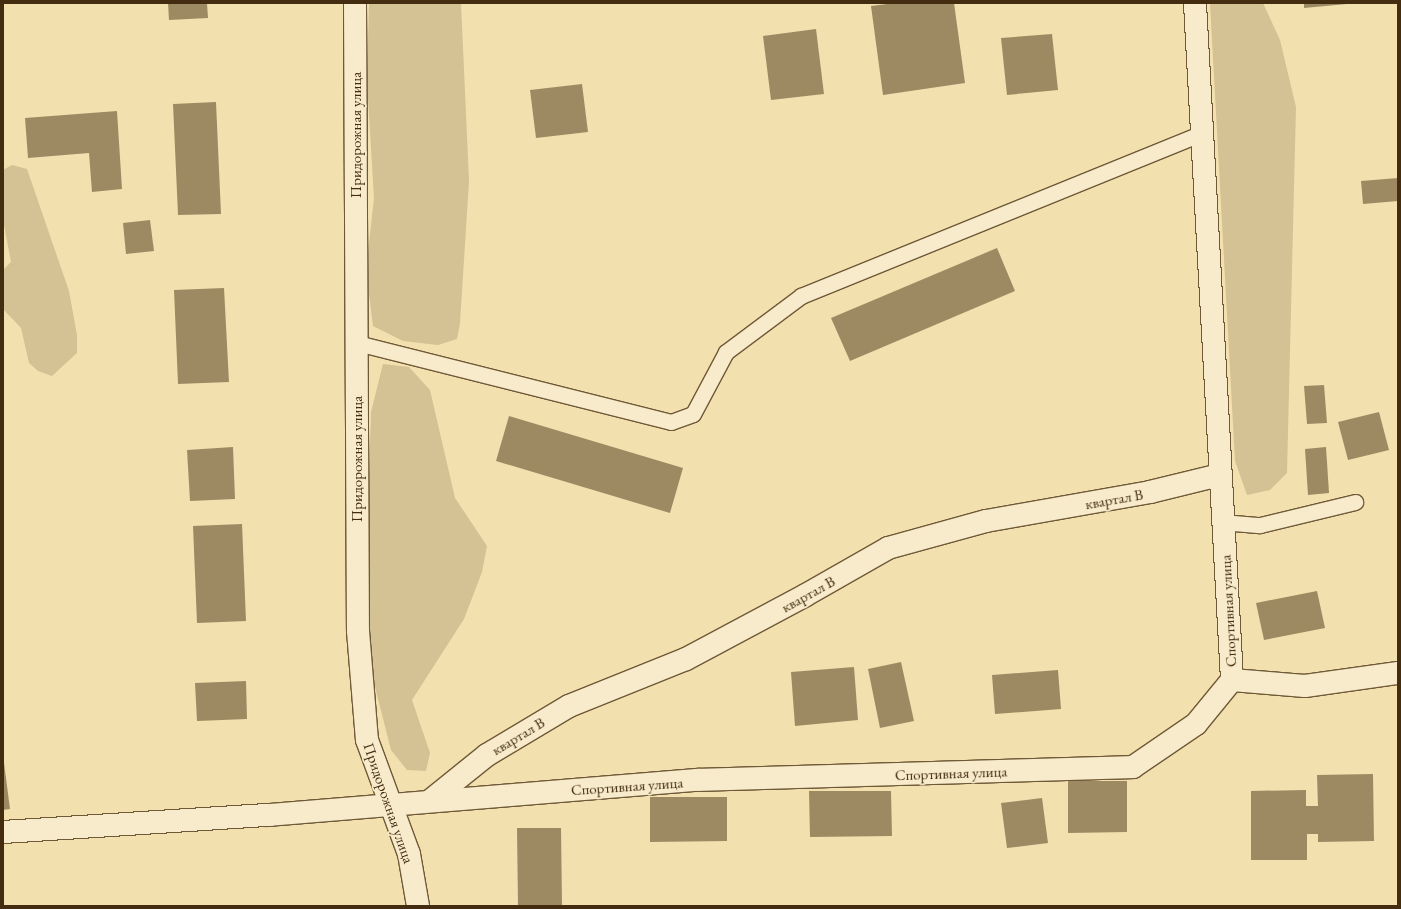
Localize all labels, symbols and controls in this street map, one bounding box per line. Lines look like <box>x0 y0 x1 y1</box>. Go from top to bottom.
street label: Придорожная улица <box>347 72 365 198</box>
street label: Придорожная улица <box>348 396 366 522</box>
street label: квартал В <box>1084 485 1144 513</box>
street label: Спортивная улица <box>1216 554 1240 668</box>
street label: квартал В <box>778 572 838 616</box>
street label: квартал В <box>488 713 548 759</box>
street label: Придорожная улица <box>360 740 418 866</box>
street label: Спортивная улица <box>895 762 1007 784</box>
street label: Спортивная улица <box>570 773 684 799</box>

